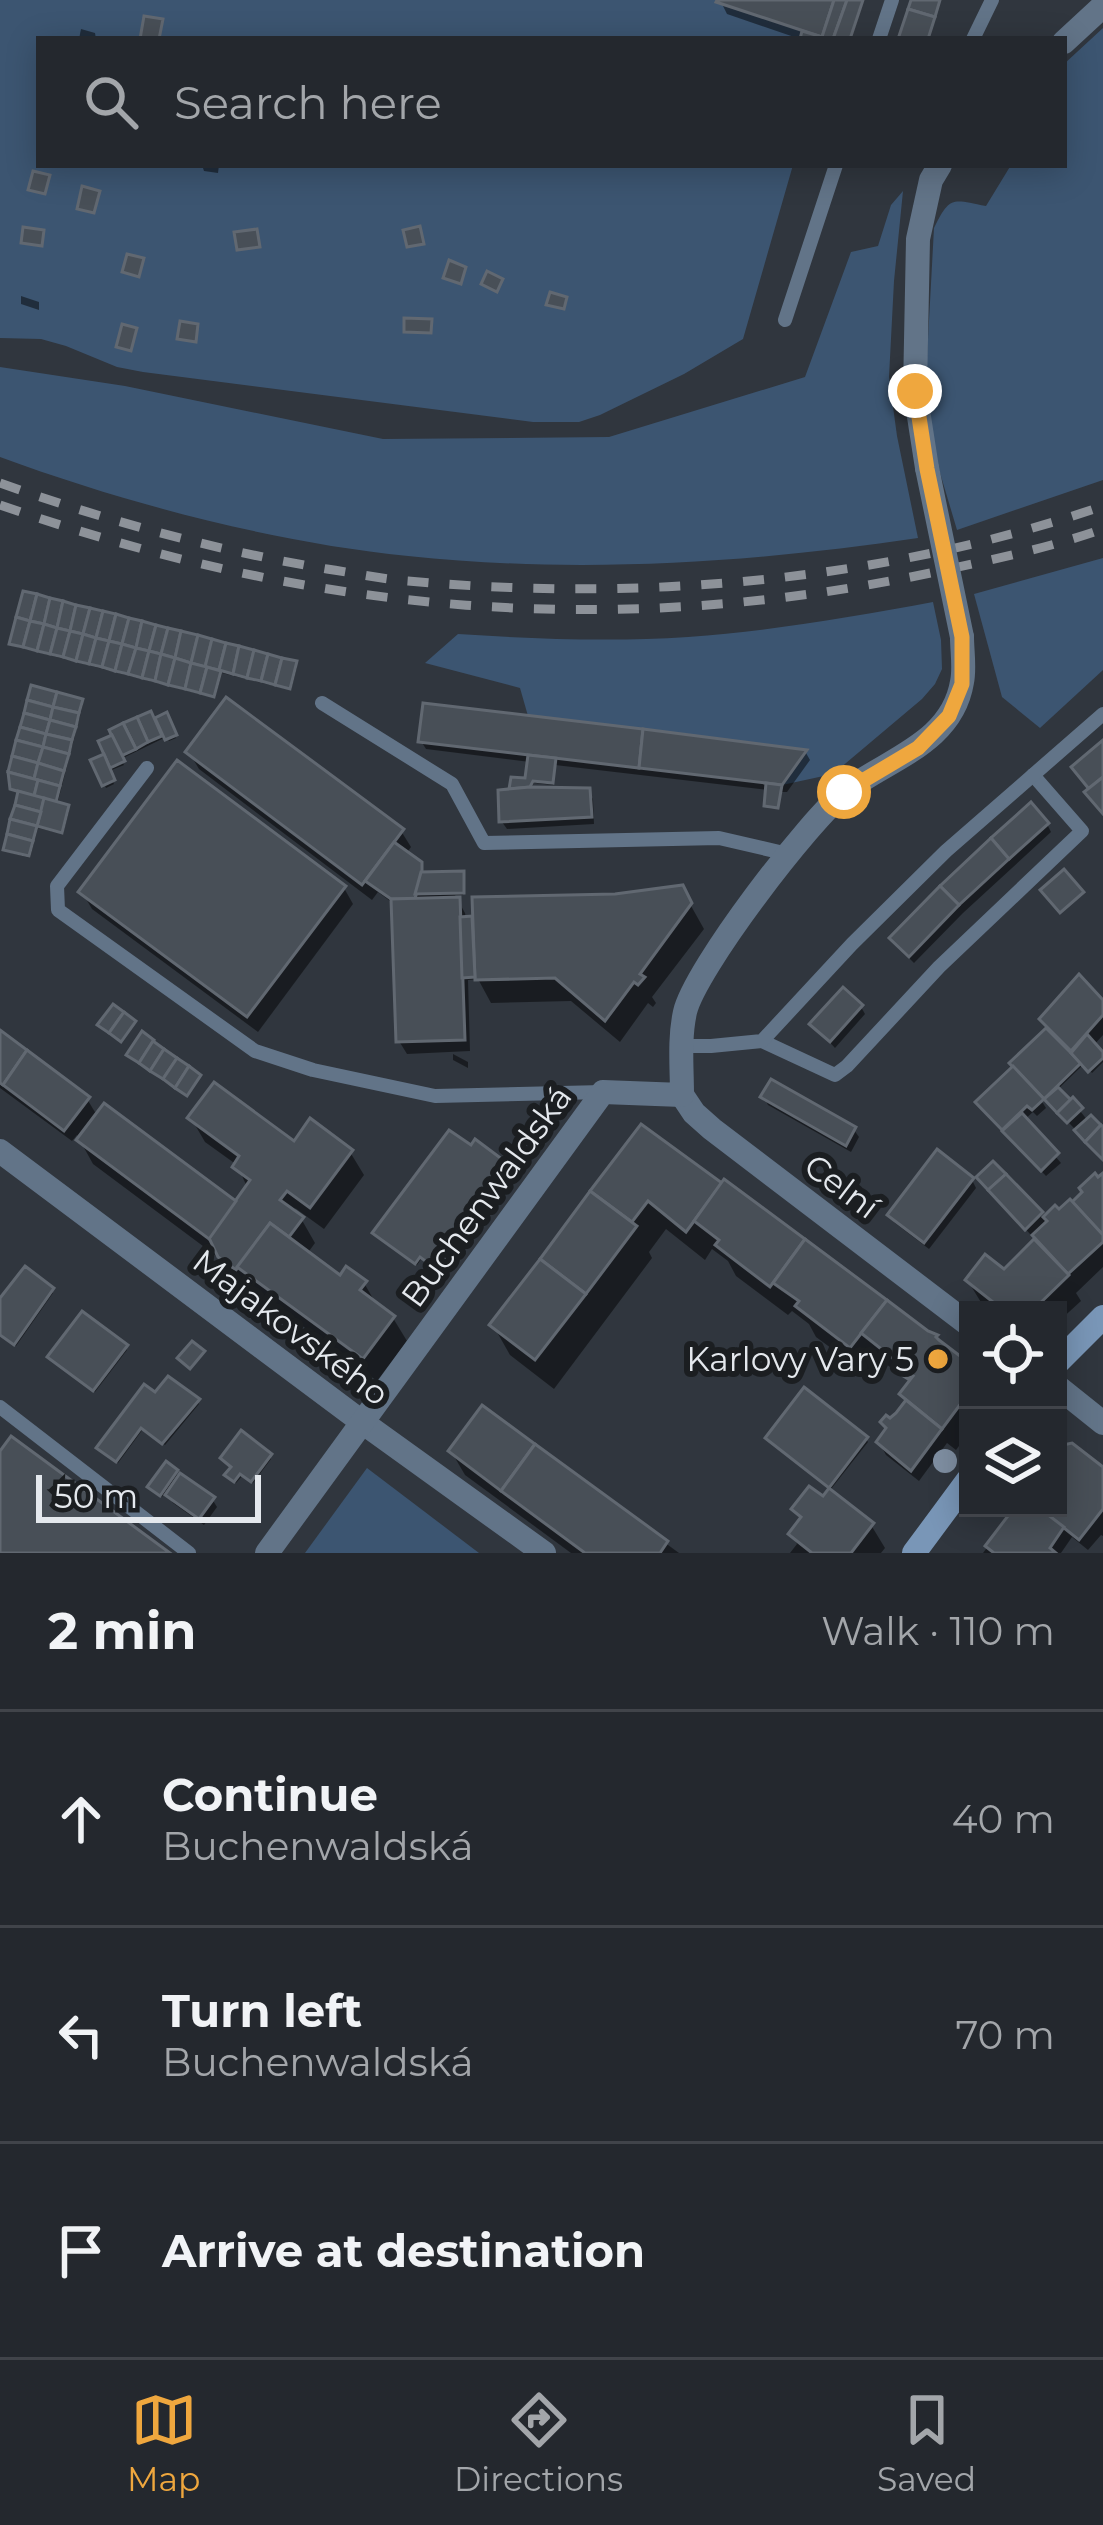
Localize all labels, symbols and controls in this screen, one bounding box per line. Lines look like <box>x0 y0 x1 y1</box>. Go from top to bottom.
search box <box>36 36 1067 168</box>
icon: search <box>78 69 144 135</box>
text: Search here <box>174 75 442 130</box>
route end <box>888 364 942 418</box>
route start <box>817 765 871 819</box>
street label: Buchenwaldská <box>392 1078 580 1314</box>
street label: Celní <box>797 1145 888 1228</box>
street label: Majakovského <box>185 1240 397 1414</box>
map controls <box>959 1301 1067 1517</box>
button: locate <box>959 1301 1067 1409</box>
place label: Karlovy Vary 5 <box>686 1339 914 1379</box>
marker: Karlovy Vary 5 <box>925 1346 951 1372</box>
button: layers <box>959 1409 1067 1517</box>
scale bar <box>36 1469 261 1522</box>
text: 50 m <box>54 1476 138 1516</box>
text: 2 min <box>48 1600 197 1662</box>
text: Walk · 110 m <box>821 1607 1055 1655</box>
text: Continue <box>162 1767 378 1822</box>
icon: ahead <box>48 1786 114 1852</box>
text: 40 m <box>952 1795 1055 1843</box>
text: Buchenwaldská <box>162 1822 474 1870</box>
text: Turn left <box>162 1983 362 2038</box>
icon: left <box>48 2002 114 2068</box>
text: 70 m <box>955 2011 1055 2059</box>
text: Buchenwaldská <box>162 2038 474 2086</box>
icon: arrive <box>48 2218 114 2284</box>
text: Arrive at destination <box>162 2223 645 2278</box>
tab: Map <box>127 2387 200 2499</box>
tab: Directions <box>454 2387 623 2499</box>
tab: Saved <box>877 2387 976 2499</box>

